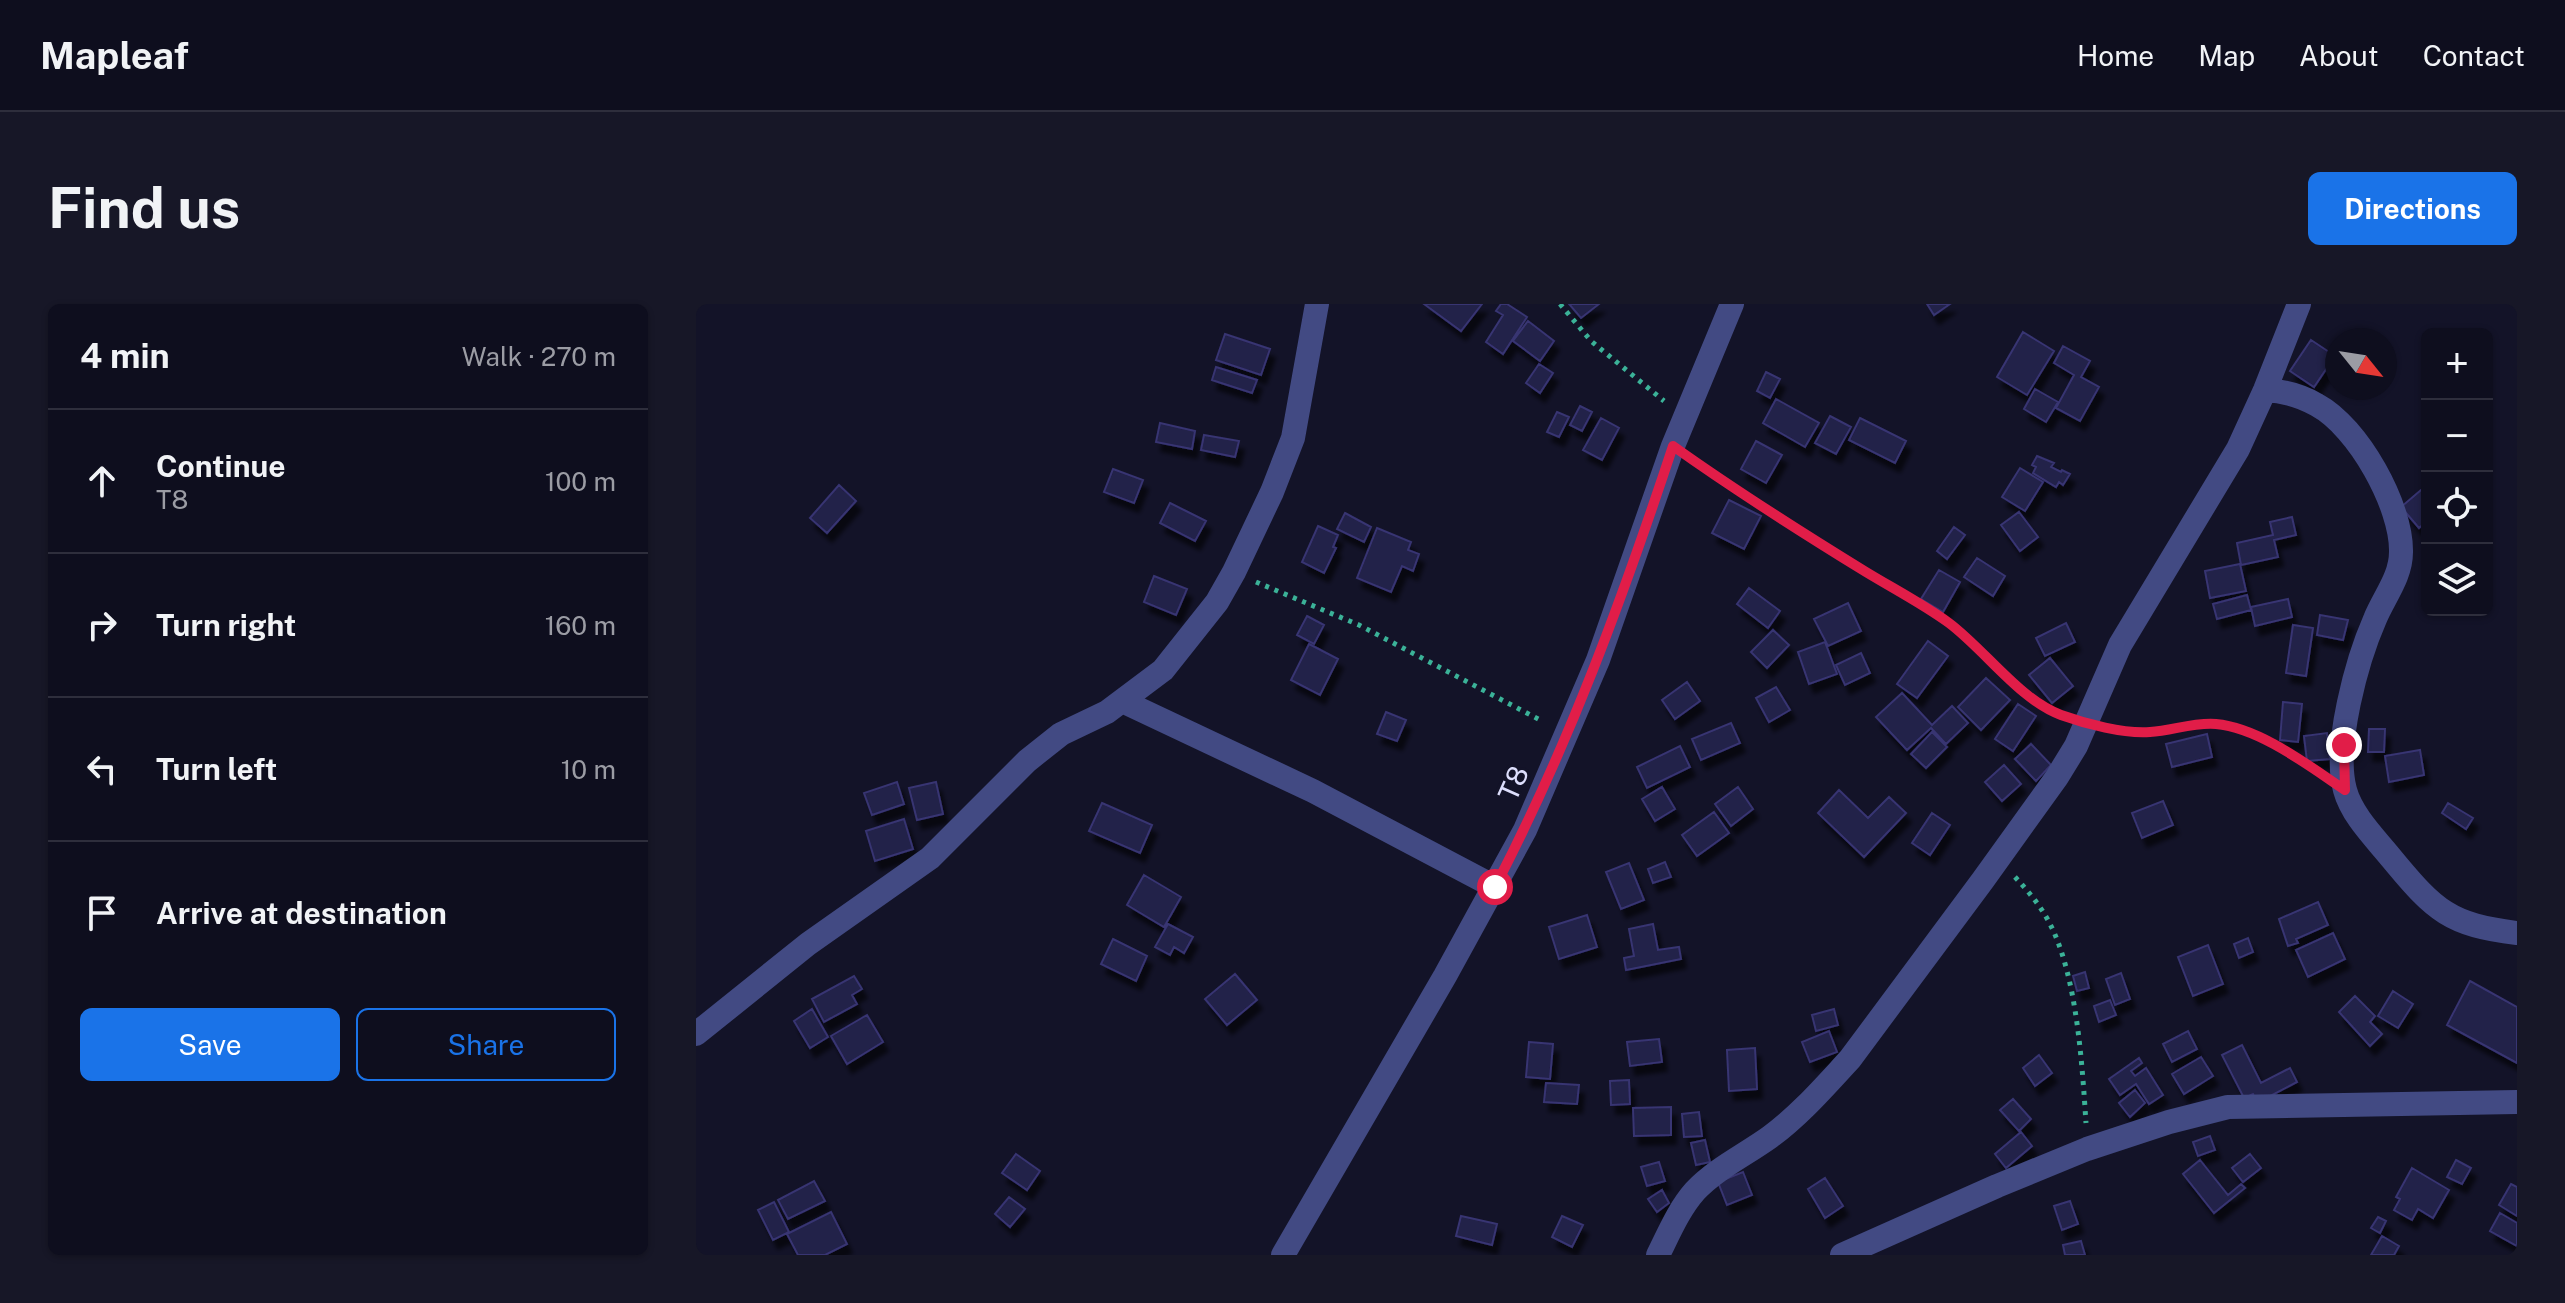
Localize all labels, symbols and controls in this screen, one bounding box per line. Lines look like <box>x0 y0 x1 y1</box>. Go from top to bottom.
text: Mapleaf <box>40 33 189 78</box>
text: Home <box>2077 39 2154 72</box>
text: Map <box>2198 39 2255 72</box>
text: About <box>2299 39 2379 72</box>
text: Contact <box>2423 39 2525 72</box>
button: Directions <box>2308 172 2517 245</box>
text: Find us <box>48 175 240 241</box>
north arrow <box>2325 328 2397 400</box>
map controls <box>2421 328 2493 616</box>
button: + <box>2421 328 2493 400</box>
text: 4 min <box>80 336 170 376</box>
text: Walk · 270 m <box>462 341 616 372</box>
button: − <box>2421 400 2493 472</box>
text: Continue <box>156 448 286 484</box>
icon: ahead <box>80 459 124 503</box>
text: 100 m <box>545 466 616 497</box>
button: locate <box>2421 472 2493 544</box>
text: T8 <box>156 484 188 515</box>
button: layers <box>2421 544 2493 616</box>
icon: right <box>80 603 124 647</box>
text: Turn right <box>156 607 296 643</box>
text: 160 m <box>545 610 616 641</box>
route end <box>2326 727 2362 763</box>
icon: left <box>80 747 124 791</box>
text: Turn left <box>156 751 277 787</box>
text: 10 m <box>561 754 616 785</box>
street label: T8 <box>1491 760 1535 806</box>
route start <box>1477 869 1513 905</box>
icon: arrive <box>80 891 124 935</box>
text: Arrive at destination <box>156 895 447 931</box>
button: Save <box>80 1008 340 1081</box>
button: Share <box>356 1008 616 1081</box>

